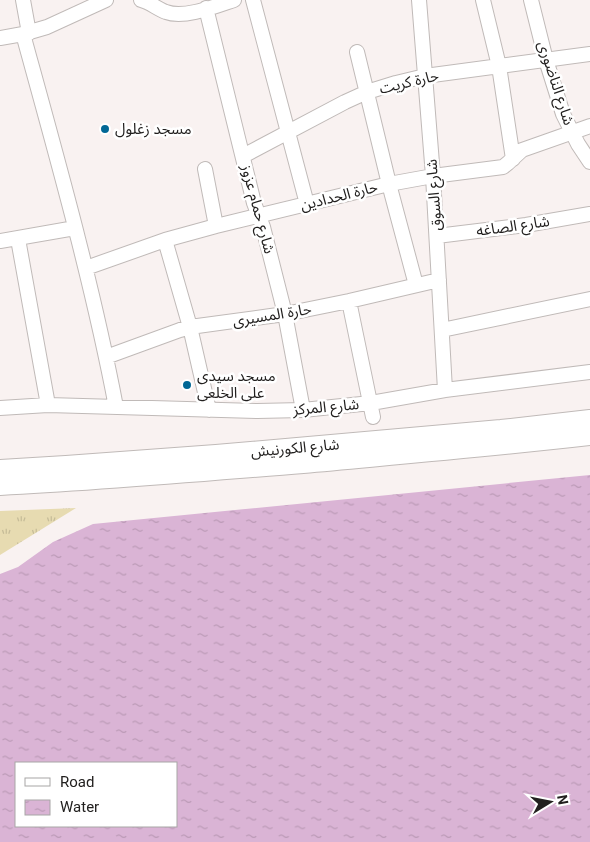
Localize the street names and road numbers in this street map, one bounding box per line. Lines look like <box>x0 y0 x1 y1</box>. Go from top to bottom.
street label: شارع الناضورى <box>531 39 578 129</box>
street label: حارة كريت <box>378 66 441 98</box>
street label: شارع السوق <box>422 158 448 231</box>
street label: شارع حمام عزوز <box>234 162 279 257</box>
street label: حارة الحدادين <box>298 178 380 214</box>
street label: شارع الصاغه <box>475 212 551 243</box>
street label: حارة المسيرى <box>231 300 313 330</box>
street label: شارع المركز <box>291 395 360 422</box>
street label: شارع الكورنيش <box>250 435 341 464</box>

